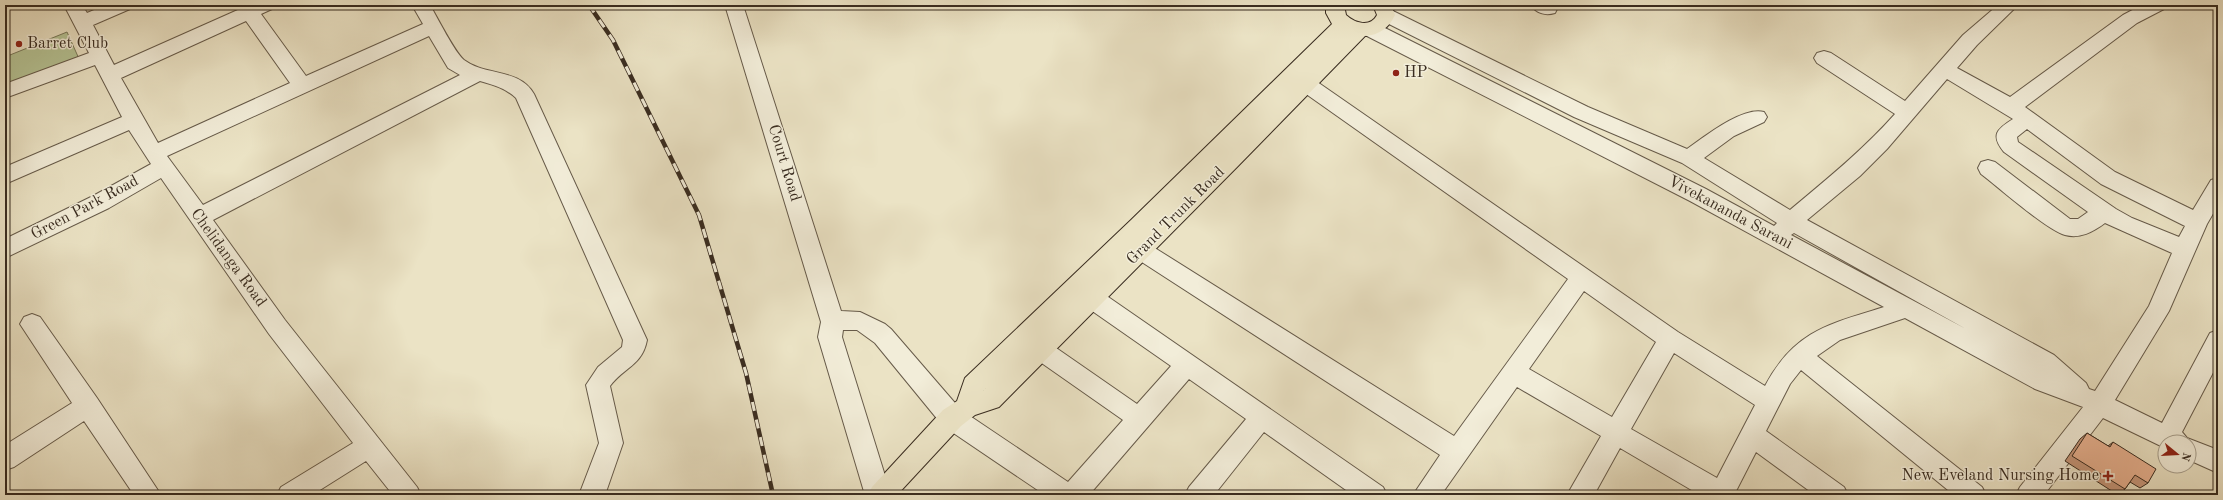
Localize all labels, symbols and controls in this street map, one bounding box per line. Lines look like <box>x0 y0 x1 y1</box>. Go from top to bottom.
place label: Barret Club <box>27 36 108 52</box>
marker: Barret Club <box>14 39 24 49</box>
place label: HP <box>1404 65 1428 81</box>
marker: HP <box>1391 68 1401 78</box>
street label: Court Road <box>765 123 803 203</box>
street label: Grand Trunk Road <box>1124 164 1228 268</box>
street label: Green Park Road <box>29 173 141 243</box>
street label: Vivekananda Sarani <box>1665 173 1795 253</box>
street label: Chelidanga Road <box>187 206 269 310</box>
north arrow <box>2157 434 2197 474</box>
text: N <box>2178 451 2192 463</box>
place label: New Eveland Nursing Home <box>1902 468 2099 484</box>
marker: New Eveland Nursing Home <box>2102 470 2114 482</box>

